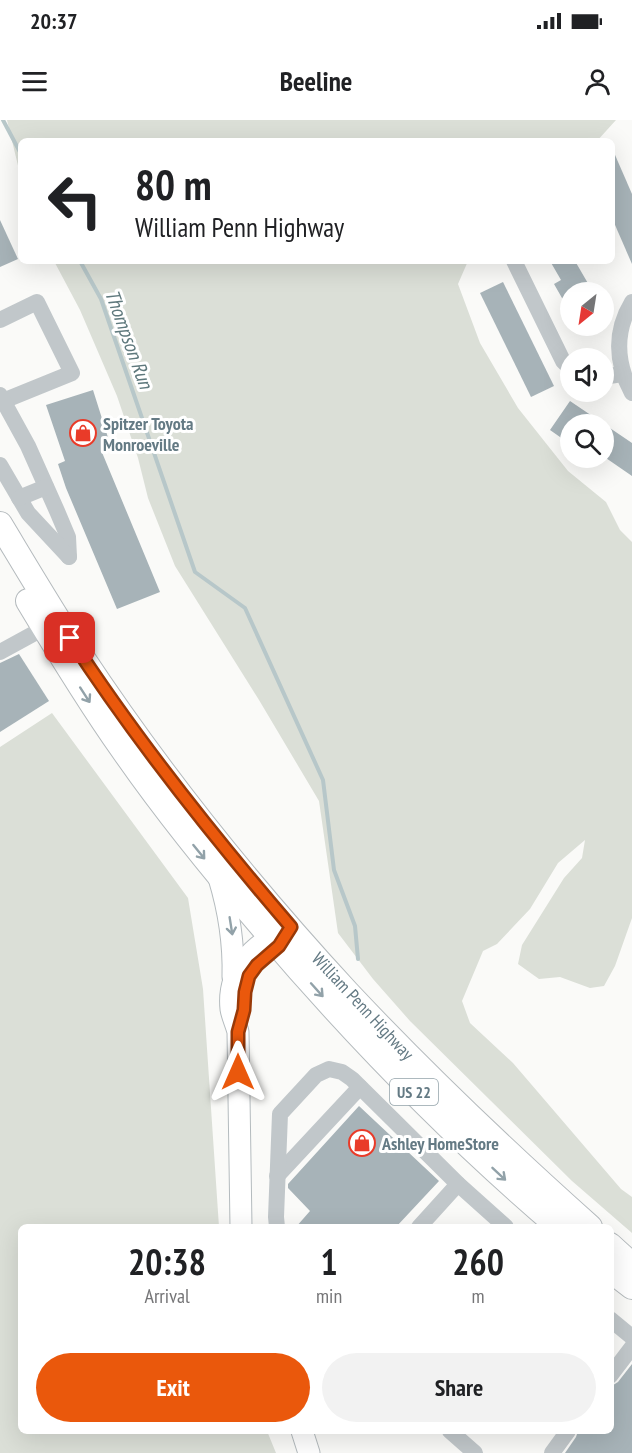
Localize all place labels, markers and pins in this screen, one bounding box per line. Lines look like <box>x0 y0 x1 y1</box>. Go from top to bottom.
place label: Spitzer Toyota Monroeville <box>103 412 193 456</box>
shop icon: Spitzer Toyota Monroeville <box>68 418 98 448</box>
pin <box>44 612 95 663</box>
shop icon: Ashley HomeStore <box>347 1128 377 1158</box>
place label: Ashley HomeStore <box>381 1132 499 1155</box>

